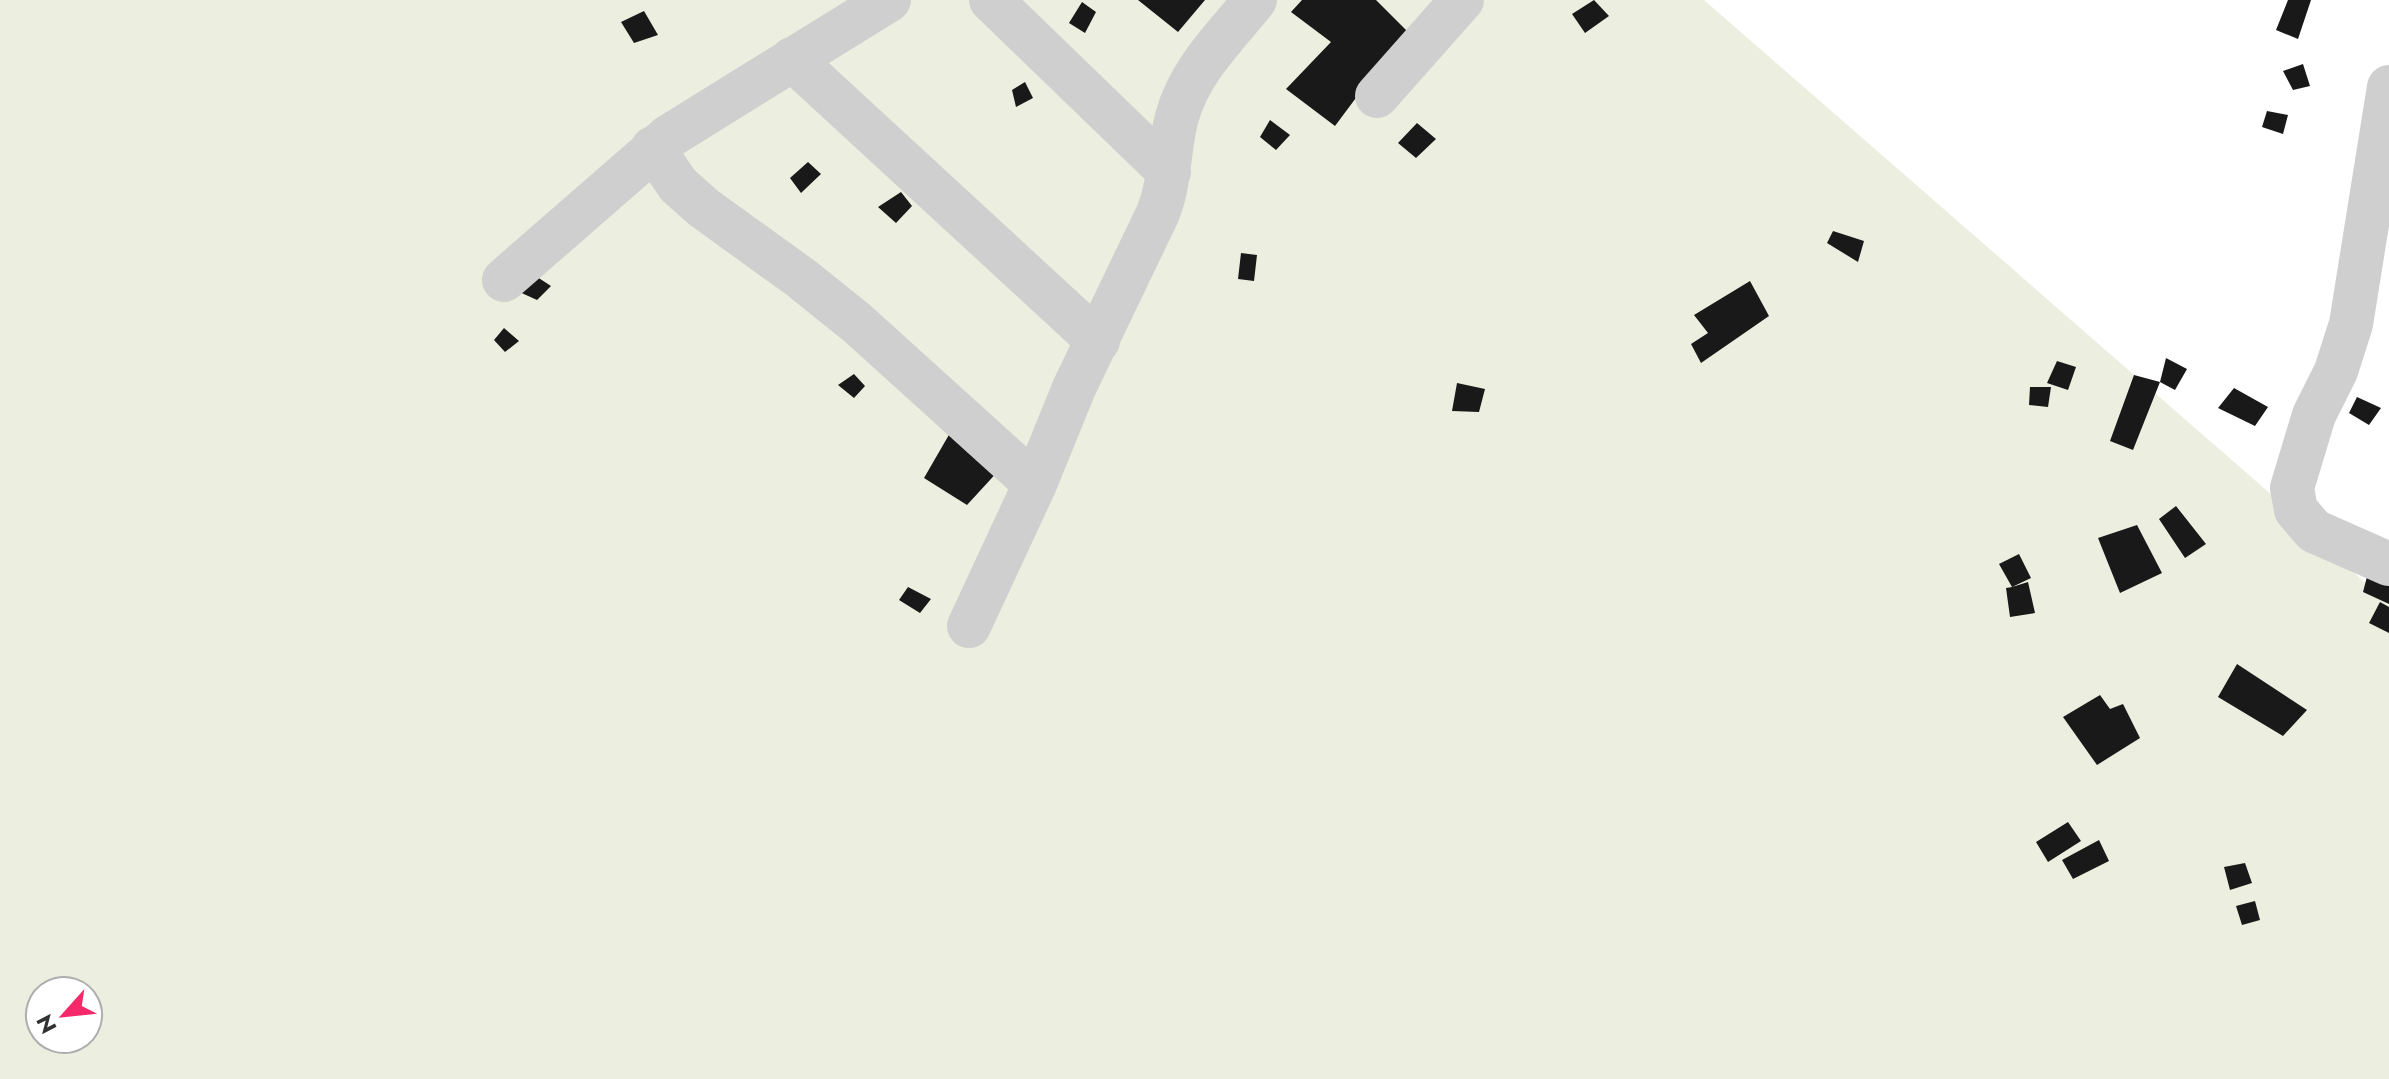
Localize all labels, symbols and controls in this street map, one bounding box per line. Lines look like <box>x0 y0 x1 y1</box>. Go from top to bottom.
north arrow <box>24 975 104 1055</box>
text: N <box>28 1009 64 1039</box>

